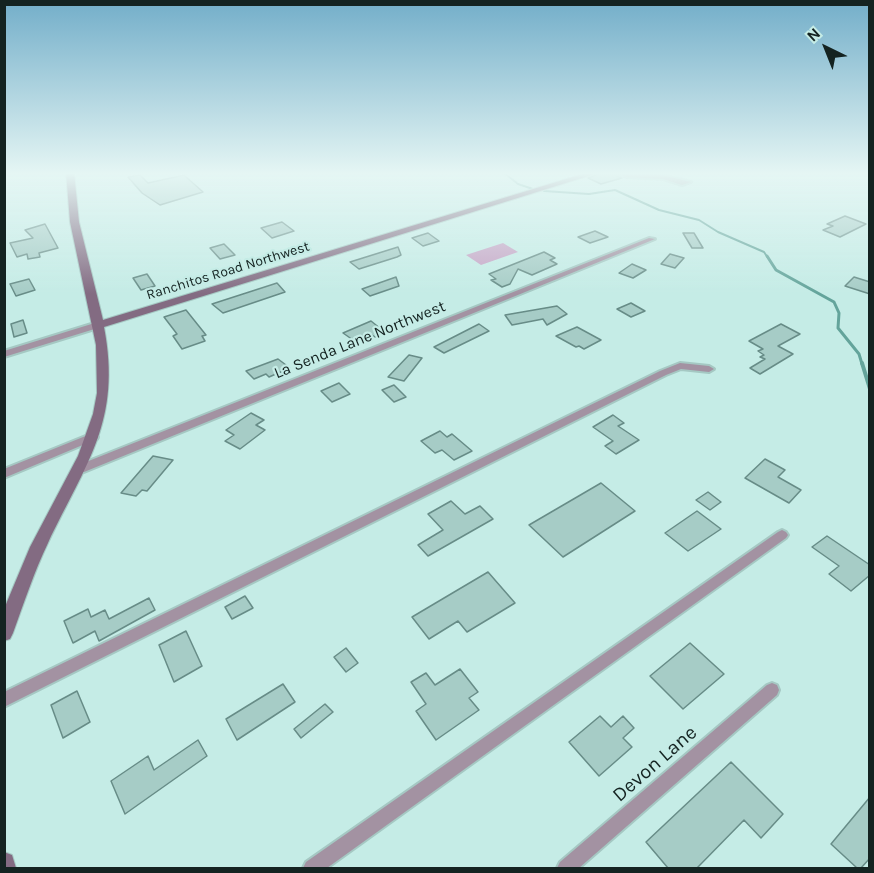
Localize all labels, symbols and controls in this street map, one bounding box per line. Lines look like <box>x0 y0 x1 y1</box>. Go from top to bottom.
north arrow <box>796 18 856 78</box>
text: N <box>803 24 824 45</box>
street label: Ranchitos Road Northwest <box>144 238 312 304</box>
street label: La Senda Lane Northwest <box>272 297 448 383</box>
street label: Devon Lane <box>608 721 702 807</box>

